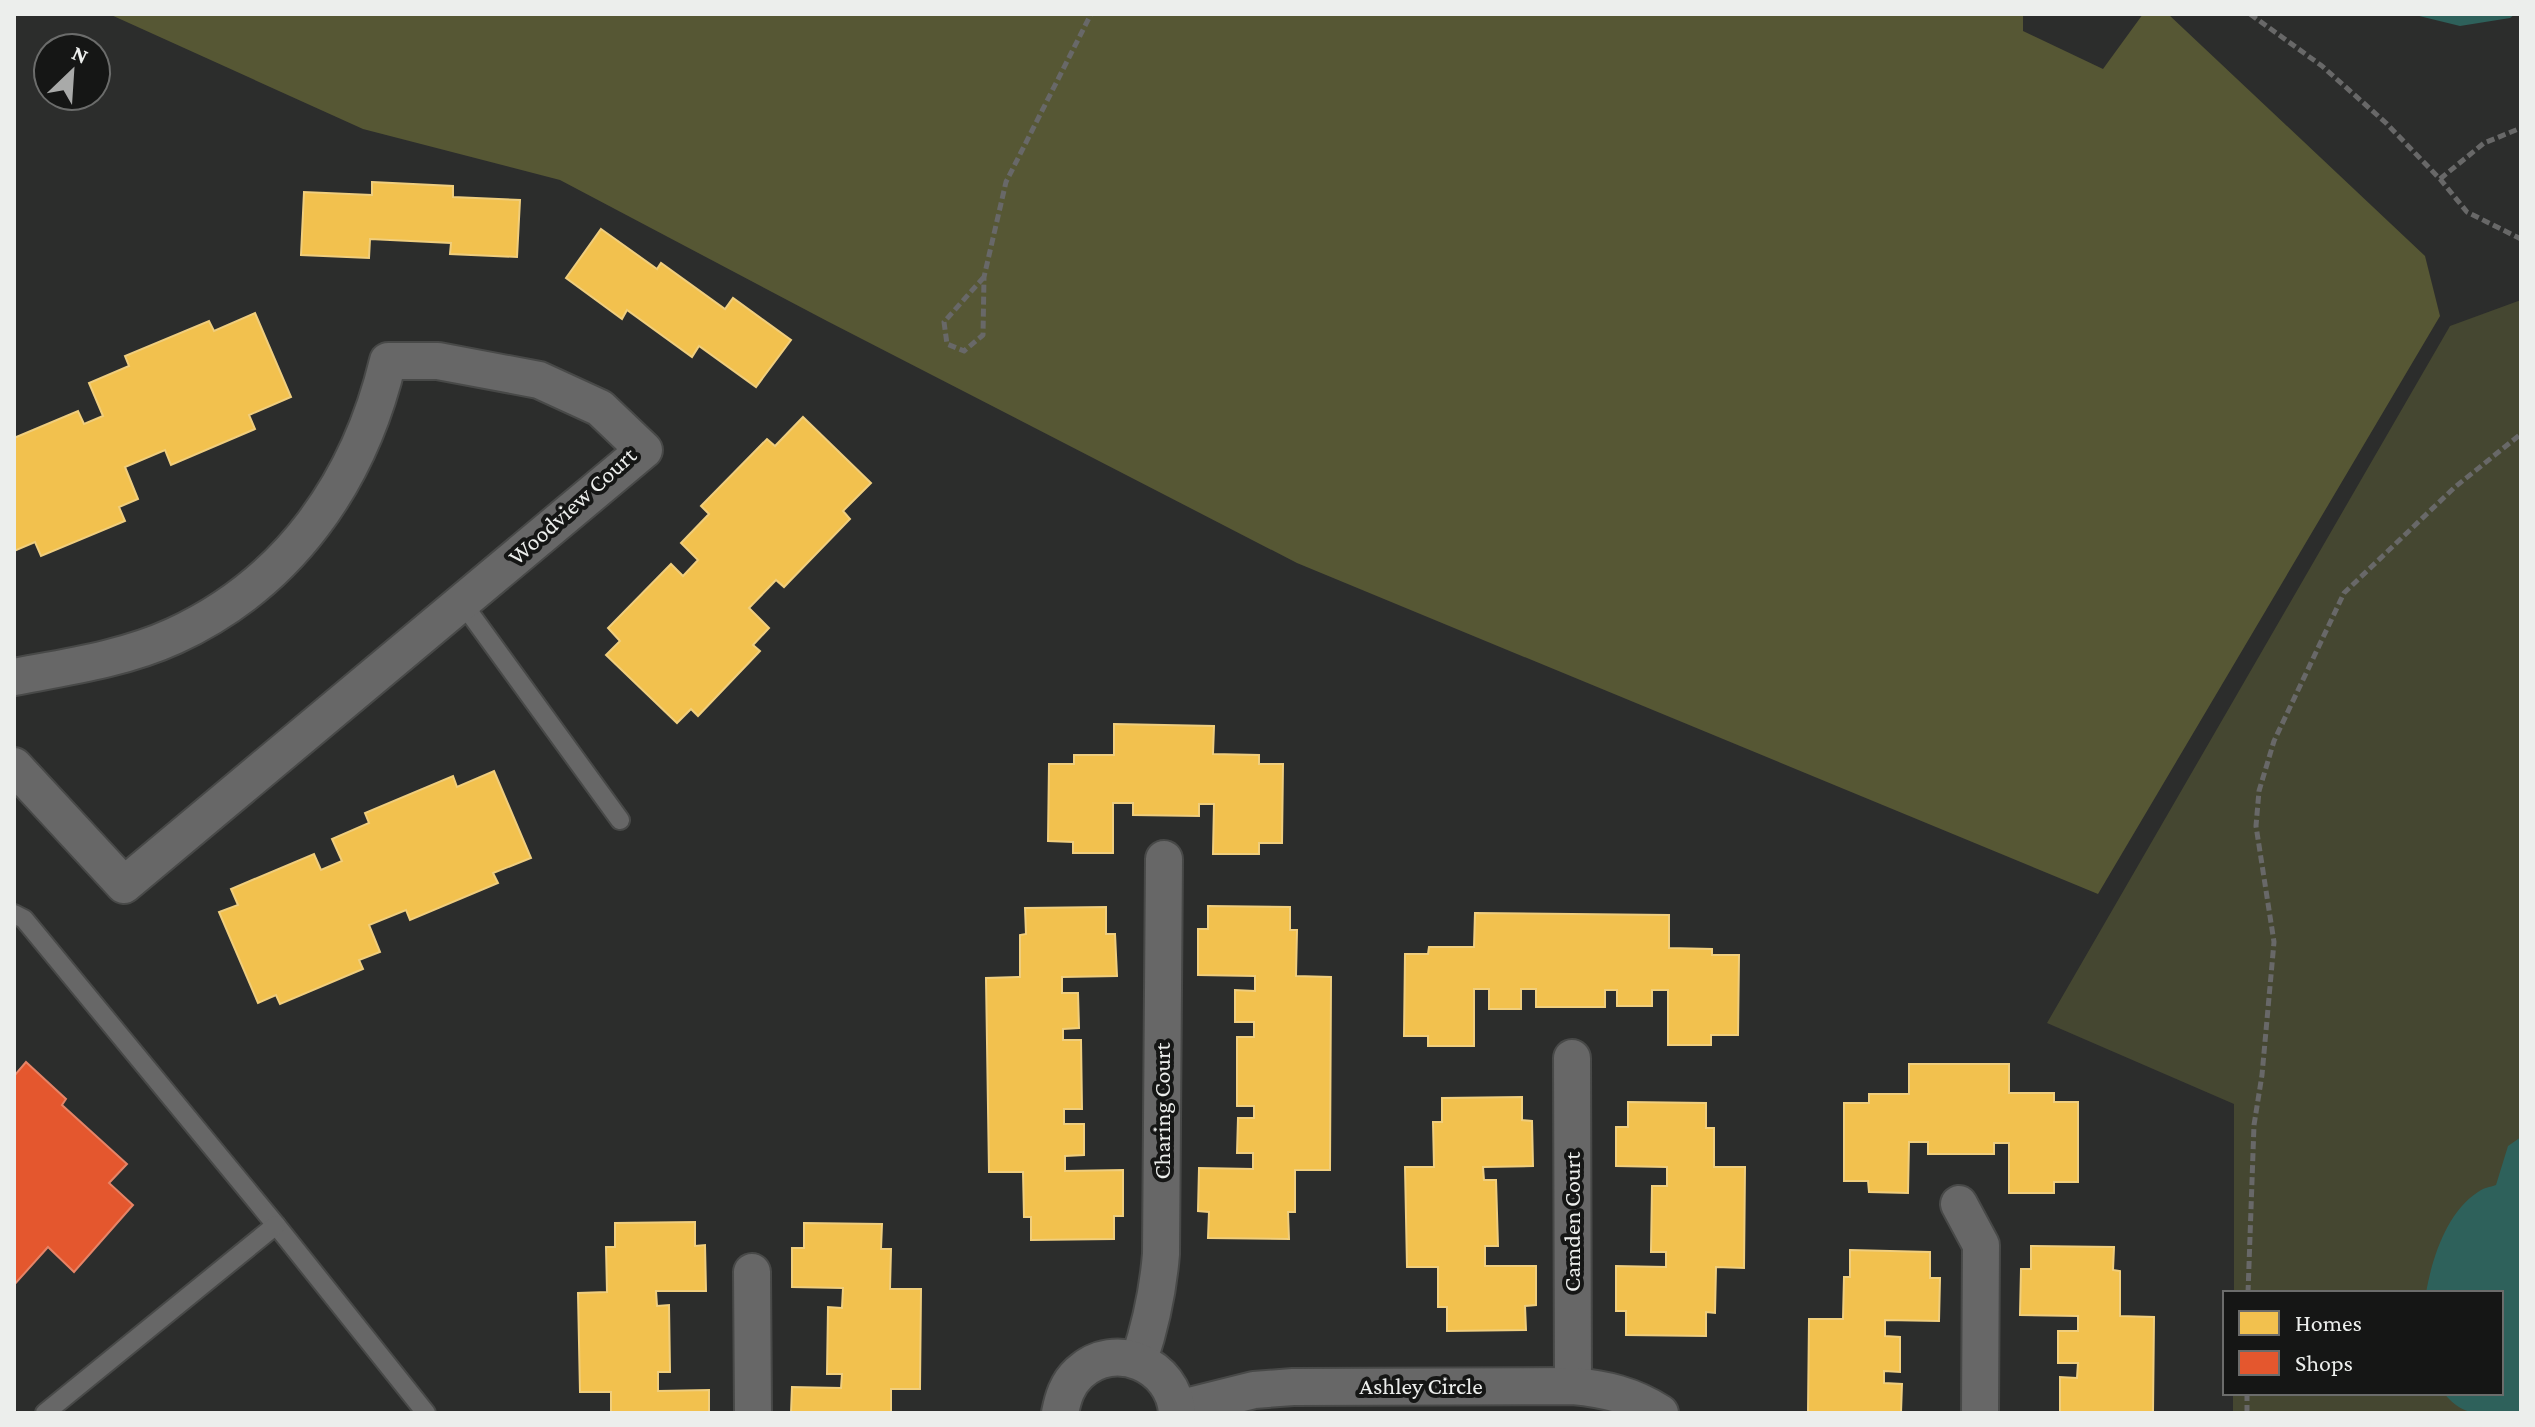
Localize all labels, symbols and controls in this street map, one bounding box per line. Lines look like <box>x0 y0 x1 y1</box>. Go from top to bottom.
north arrow <box>32 32 112 112</box>
text: N <box>68 40 92 69</box>
street label: Woodview Court <box>502 440 642 570</box>
street label: Charing Court <box>1148 1041 1175 1180</box>
street label: Camden Court <box>1558 1151 1585 1292</box>
legend <box>2223 1291 2503 1395</box>
text: Homes <box>2295 1309 2362 1336</box>
text: Shops <box>2295 1349 2353 1376</box>
street label: Ashley Circle <box>1359 1372 1483 1399</box>

